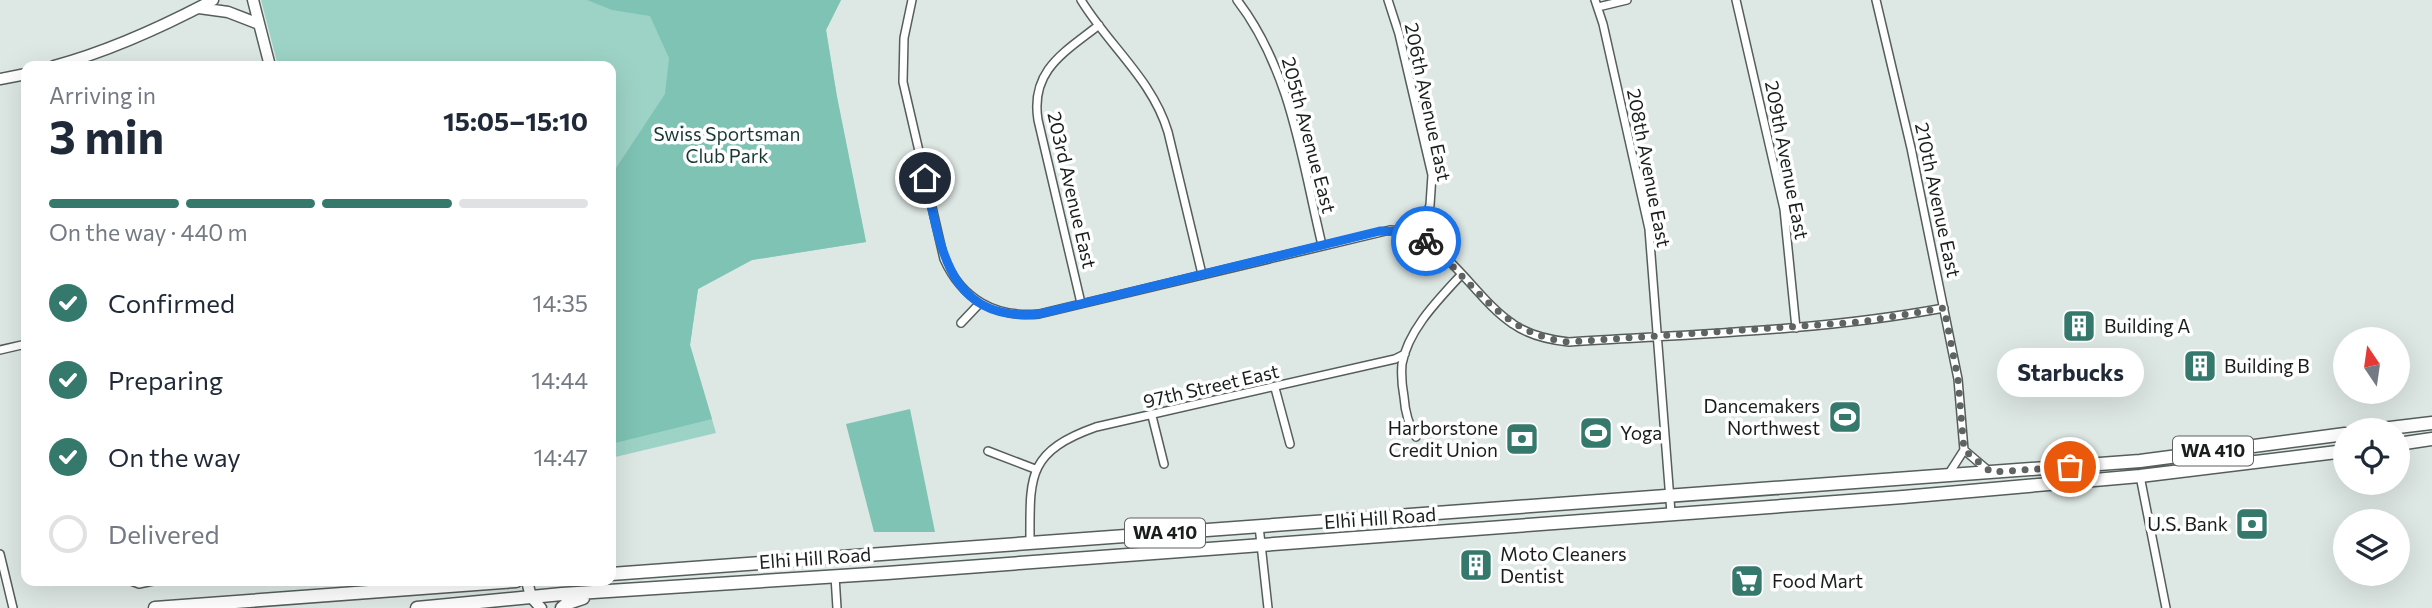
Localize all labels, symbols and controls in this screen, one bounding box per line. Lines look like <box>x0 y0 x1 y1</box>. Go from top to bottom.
street label: 206th Avenue East <box>1400 21 1457 183</box>
street label: 205th Avenue East <box>1278 54 1341 216</box>
street label: 209th Avenue East <box>1761 79 1814 241</box>
text: Arriving in <box>49 81 156 109</box>
street label: 208th Avenue East <box>1623 87 1676 249</box>
text: 15:05–15:10 <box>443 105 588 136</box>
text: 3 min <box>49 107 164 163</box>
street label: 203rd Avenue East <box>1043 109 1102 271</box>
street label: 210th Avenue East <box>1911 120 1966 280</box>
park label: Swiss Sportsman Club Park <box>654 122 800 167</box>
pin <box>895 148 955 208</box>
icon: home <box>906 159 944 197</box>
courier <box>1391 206 1461 276</box>
text: On the way · 440 m <box>49 218 248 246</box>
icon: bike <box>1407 222 1445 260</box>
icon: check <box>49 284 87 322</box>
text: Confirmed <box>108 287 235 318</box>
text: 14:35 <box>533 289 588 317</box>
building icon: Building A <box>2060 307 2098 345</box>
place label: Building A <box>2104 314 2190 337</box>
north arrow <box>2333 327 2410 404</box>
map controls <box>2333 327 2410 586</box>
building icon: Building B <box>2181 347 2219 385</box>
callout: Starbucks <box>1996 348 2144 397</box>
place label: Building B <box>2224 354 2310 377</box>
text: Starbucks <box>2017 358 2124 386</box>
street label: 97th Street East <box>1141 359 1281 412</box>
icon: check <box>49 361 87 399</box>
text: Preparing <box>108 364 223 395</box>
text: 14:44 <box>531 366 588 394</box>
place label: Dancemakers Northwest <box>1703 394 1820 439</box>
sports icon: Dancemakers Northwest <box>1826 398 1864 436</box>
sports icon: Yoga <box>1577 414 1615 452</box>
place label: Harborstone Credit Union <box>1388 416 1498 461</box>
button: locate <box>2333 418 2410 495</box>
bank icon: Harborstone Credit Union <box>1503 420 1541 458</box>
place label: Yoga <box>1620 421 1662 444</box>
road number: WA 410 <box>2173 436 2253 466</box>
pin <box>2040 437 2100 497</box>
icon: check <box>49 438 87 476</box>
text: On the way <box>108 441 241 472</box>
text: 14:47 <box>533 443 588 471</box>
icon: bag <box>2051 448 2089 486</box>
street label: Elhi Hill Road <box>1323 502 1437 533</box>
bank icon: U.S. Bank <box>2233 505 2271 543</box>
button: layers <box>2333 509 2410 586</box>
place label: U.S. Bank <box>2147 512 2228 535</box>
text: Delivered <box>108 518 219 549</box>
road number: WA 410 <box>1125 518 1205 548</box>
street label: Elhi Hill Road <box>758 542 872 573</box>
place label: Moto Cleaners Dentist <box>1500 542 1627 587</box>
building icon: Moto Cleaners Dentist <box>1457 546 1495 584</box>
supermarket icon: Food Mart <box>1728 562 1766 600</box>
place label: Food Mart <box>1772 569 1863 592</box>

